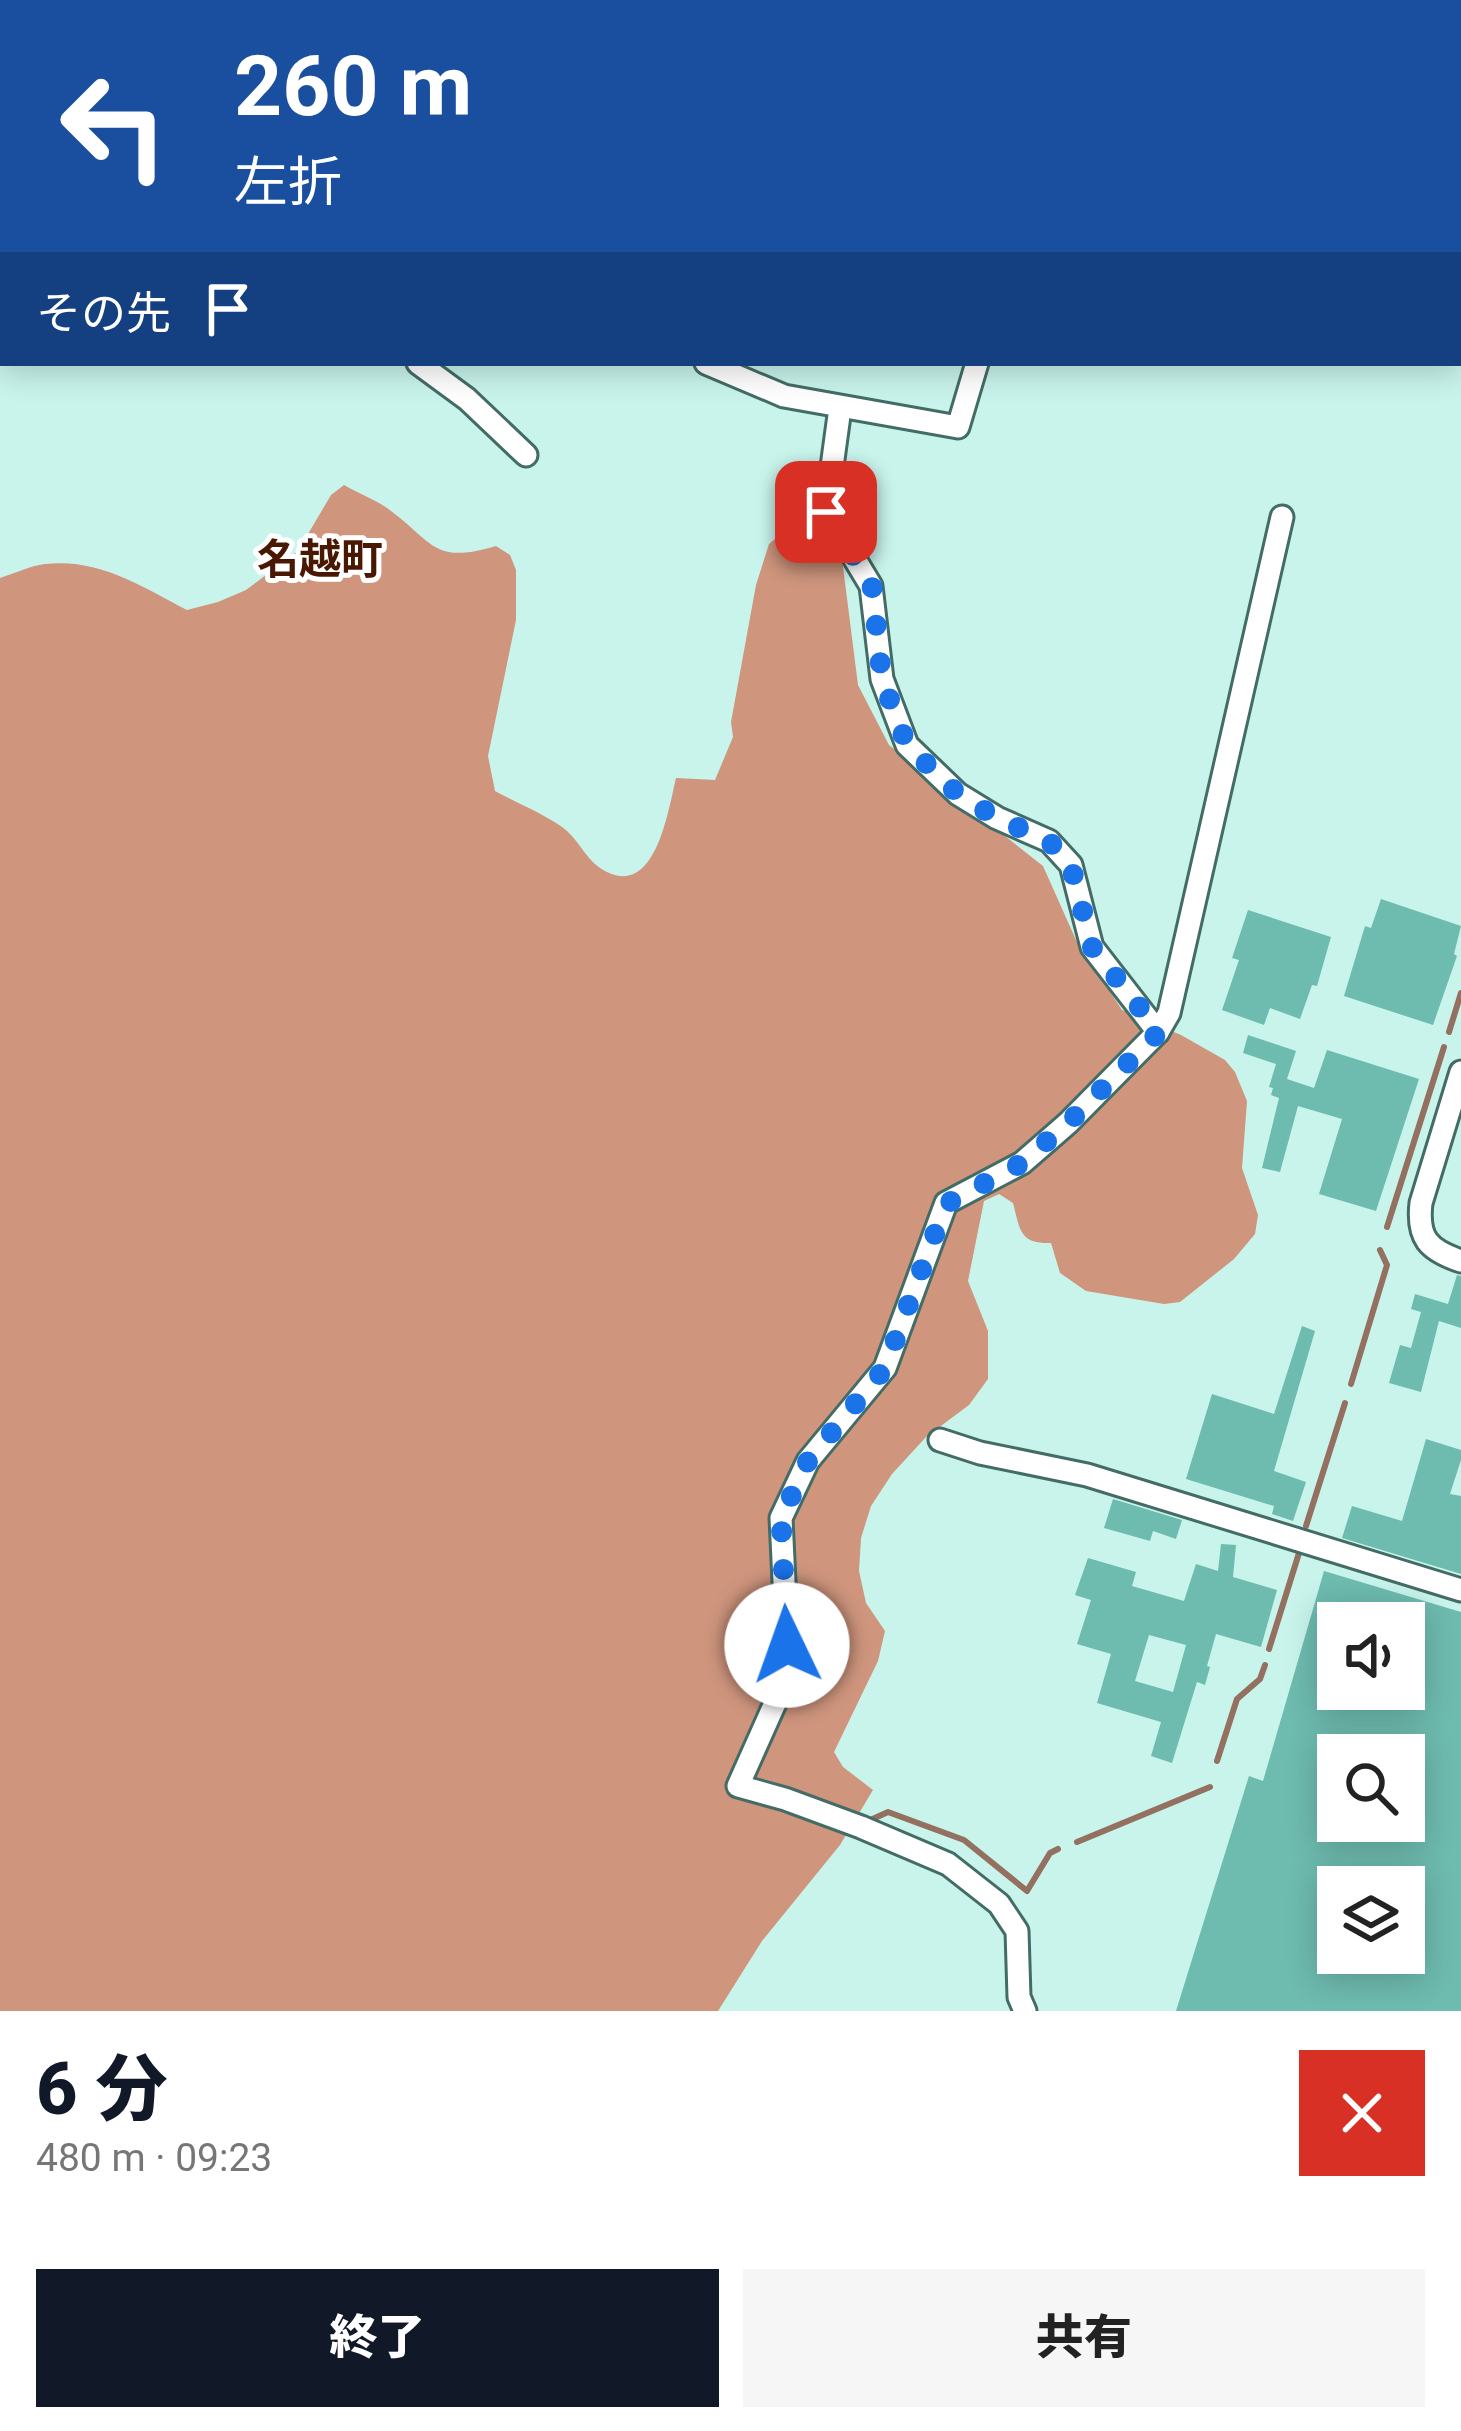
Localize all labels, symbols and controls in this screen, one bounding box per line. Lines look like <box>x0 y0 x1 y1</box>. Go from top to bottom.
text: 260 m <box>234 37 472 136</box>
icon: left <box>36 48 192 204</box>
text: 左折 <box>234 151 342 214</box>
icon: arrive <box>195 276 261 342</box>
text: その先 <box>36 287 171 340</box>
pin <box>775 461 877 563</box>
icon: arrive <box>793 479 859 545</box>
district label: 名越町 <box>257 535 383 584</box>
position arrow <box>724 1582 850 1708</box>
map controls <box>1317 1602 1425 1974</box>
button: sound <box>1317 1602 1425 1710</box>
button: search <box>1317 1734 1425 1842</box>
button: layers <box>1317 1866 1425 1974</box>
text: 6 分 <box>36 2047 167 2132</box>
button: close <box>1299 2050 1425 2176</box>
text: 480 m · 09:23 <box>36 2135 272 2181</box>
button: 終了 <box>36 2269 719 2407</box>
button: 共有 <box>743 2269 1425 2407</box>

